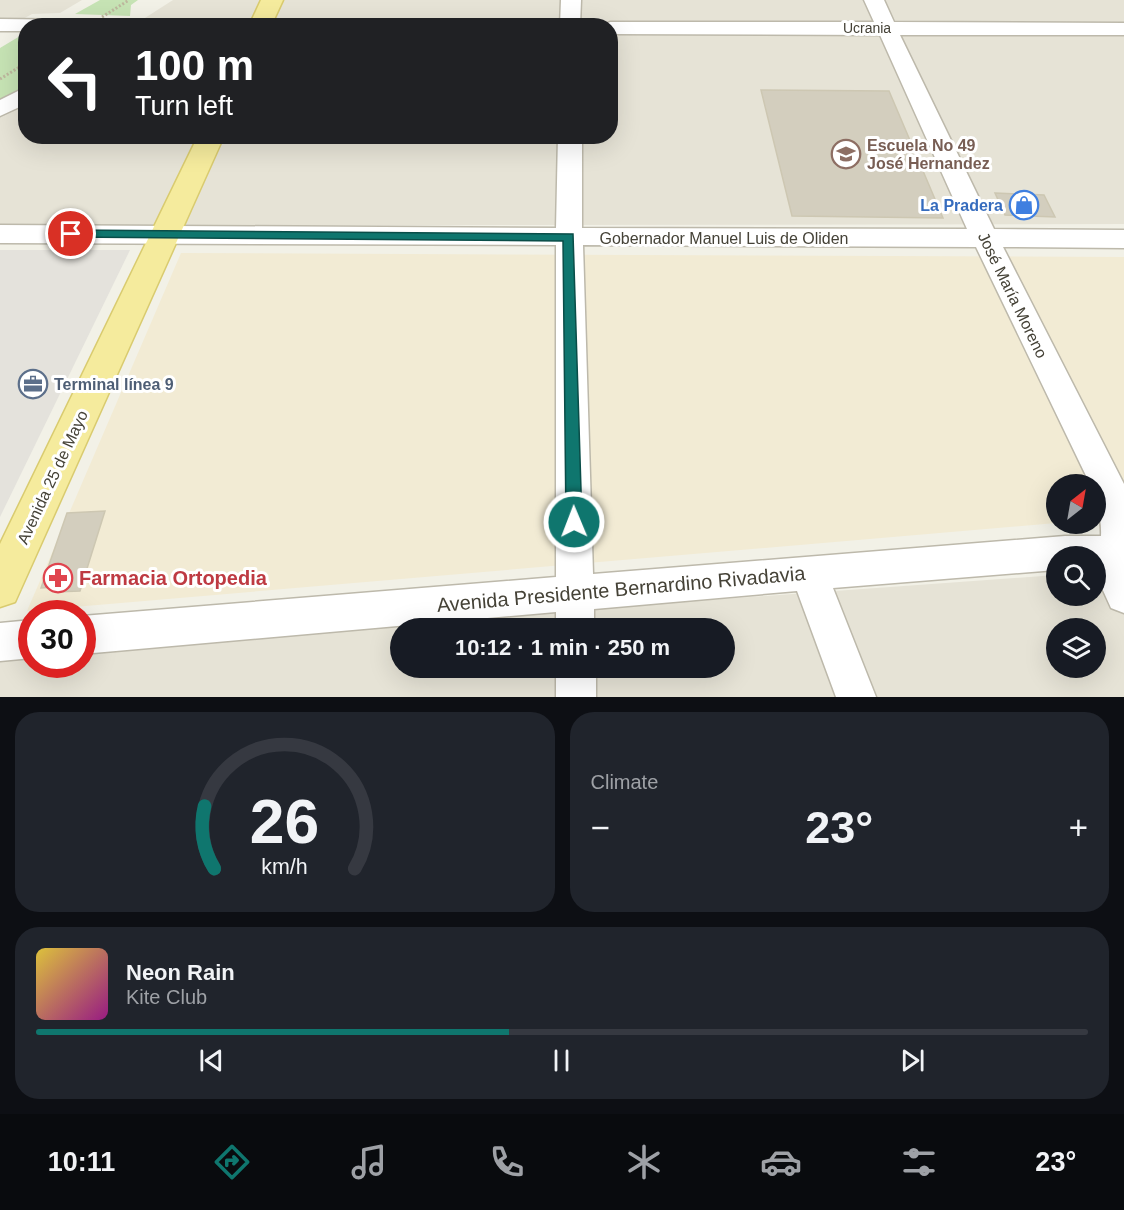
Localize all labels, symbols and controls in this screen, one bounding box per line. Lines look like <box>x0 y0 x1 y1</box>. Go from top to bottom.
street label: Ucrania <box>843 20 891 36</box>
icon: left <box>36 42 114 120</box>
text: 100 m <box>135 42 254 89</box>
text: Turn left <box>135 91 233 121</box>
place label: Escuela No 49 José Hernandez <box>867 137 990 172</box>
school or university icon: Escuela No 49 José Hernandez <box>830 138 862 170</box>
shop icon: La Pradera <box>1008 189 1040 221</box>
place label: La Pradera <box>920 197 1003 214</box>
pin <box>45 208 96 259</box>
icon: arrive <box>54 217 87 250</box>
street label: Gobernador Manuel Luis de Oliden <box>599 230 849 247</box>
street label: José María Moreno <box>975 230 1050 361</box>
office icon: Terminal línea 9 <box>17 368 49 400</box>
place label: Terminal línea 9 <box>54 376 174 393</box>
street label: Avenida 25 de Mayo <box>14 408 91 547</box>
north arrow <box>1046 474 1106 534</box>
map controls <box>1046 474 1106 678</box>
position arrow <box>542 490 606 554</box>
button: search <box>1046 546 1106 606</box>
pharmacy icon: Farmacia Ortopedia <box>42 562 74 594</box>
street label: Avenida Presidente Bernardino Rivadavia <box>436 562 807 616</box>
place label: Farmacia Ortopedia <box>79 567 268 589</box>
speed limit sign: 30 <box>18 600 96 678</box>
button: layers <box>1046 618 1106 678</box>
text: 10:12 · 1 min · 250 m <box>455 635 670 660</box>
text: Climate <box>591 771 658 793</box>
text: 26 <box>250 787 319 856</box>
text: 23° <box>805 802 873 853</box>
text: − <box>591 809 610 846</box>
text: + <box>1069 809 1088 846</box>
text: km/h <box>262 855 308 879</box>
text: Neon Rain <box>126 960 235 985</box>
text: Kite Club <box>126 986 207 1008</box>
icon: previous <box>195 1044 228 1077</box>
icon: pause <box>545 1044 578 1077</box>
icon: next <box>896 1044 929 1077</box>
icon: directions <box>211 1141 253 1183</box>
icon: music <box>348 1141 390 1183</box>
icon: phone <box>486 1141 528 1183</box>
icon: climate <box>623 1141 665 1183</box>
icon: car <box>760 1141 802 1183</box>
icon: filters <box>898 1141 940 1183</box>
text: 10:11 <box>48 1147 115 1177</box>
text: 23° <box>1035 1147 1076 1177</box>

